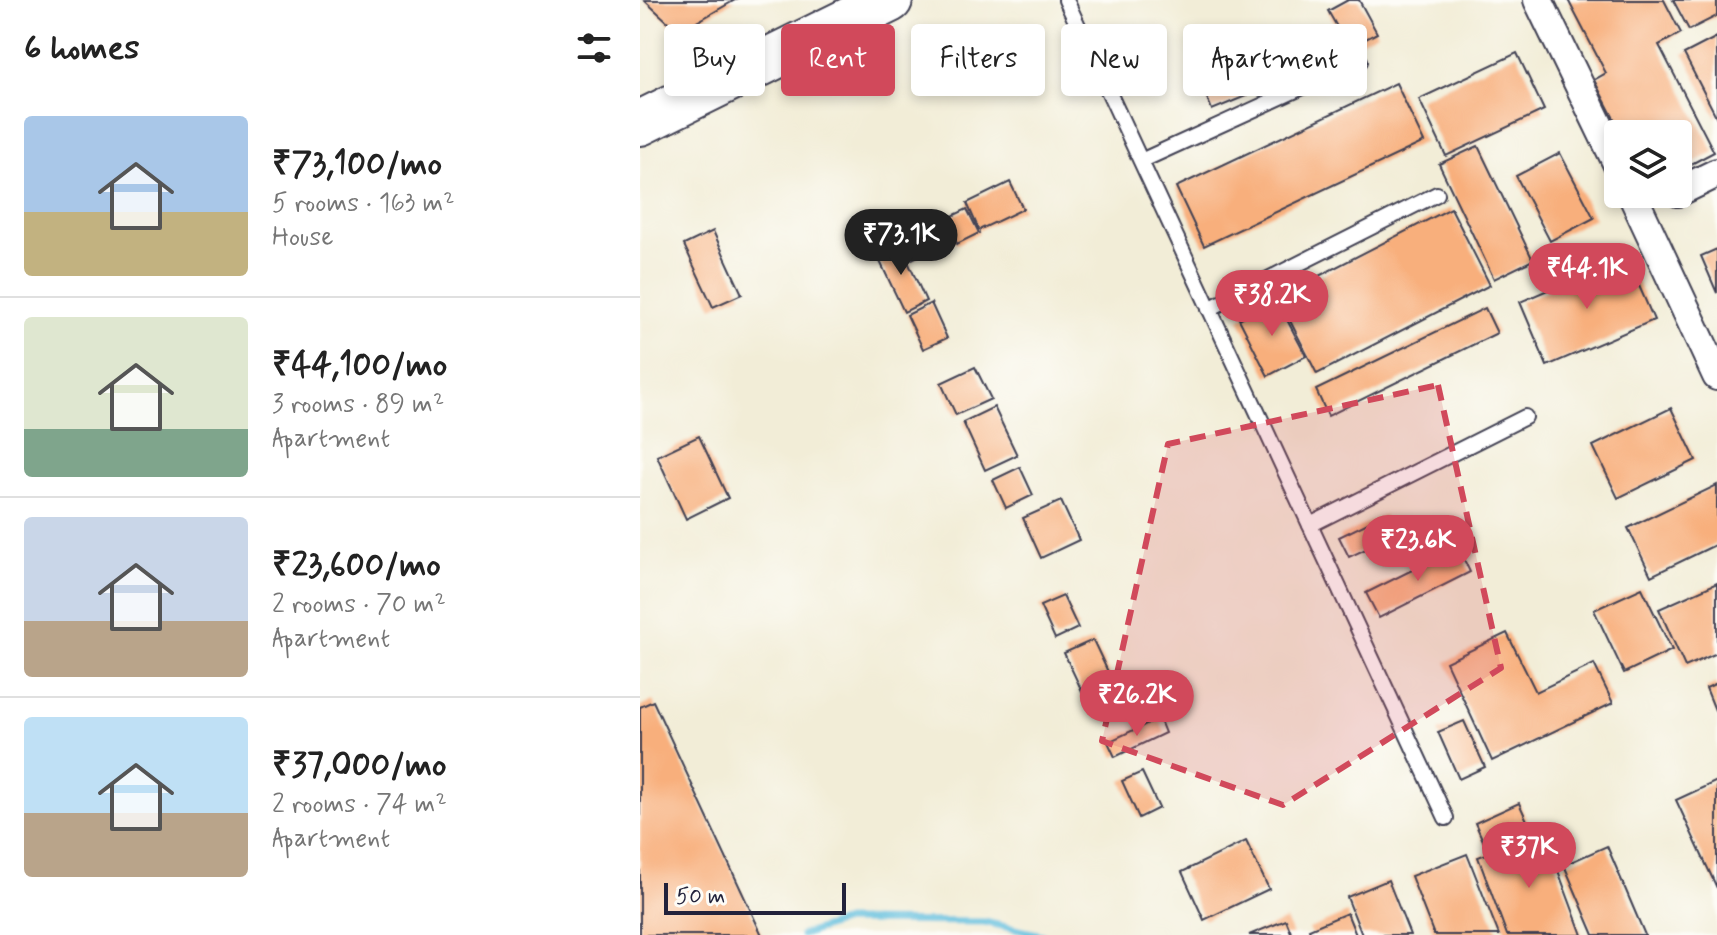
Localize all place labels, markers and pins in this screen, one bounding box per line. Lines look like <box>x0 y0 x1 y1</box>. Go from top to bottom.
pin: ₹73.1K <box>836 209 966 277</box>
pin: ₹44.1K <box>1522 243 1652 311</box>
pin: ₹38.2K <box>1207 270 1337 338</box>
pin: ₹23.6K <box>1353 515 1483 583</box>
pin: ₹26.2K <box>1072 670 1202 738</box>
pin: ₹37K <box>1482 822 1576 890</box>

